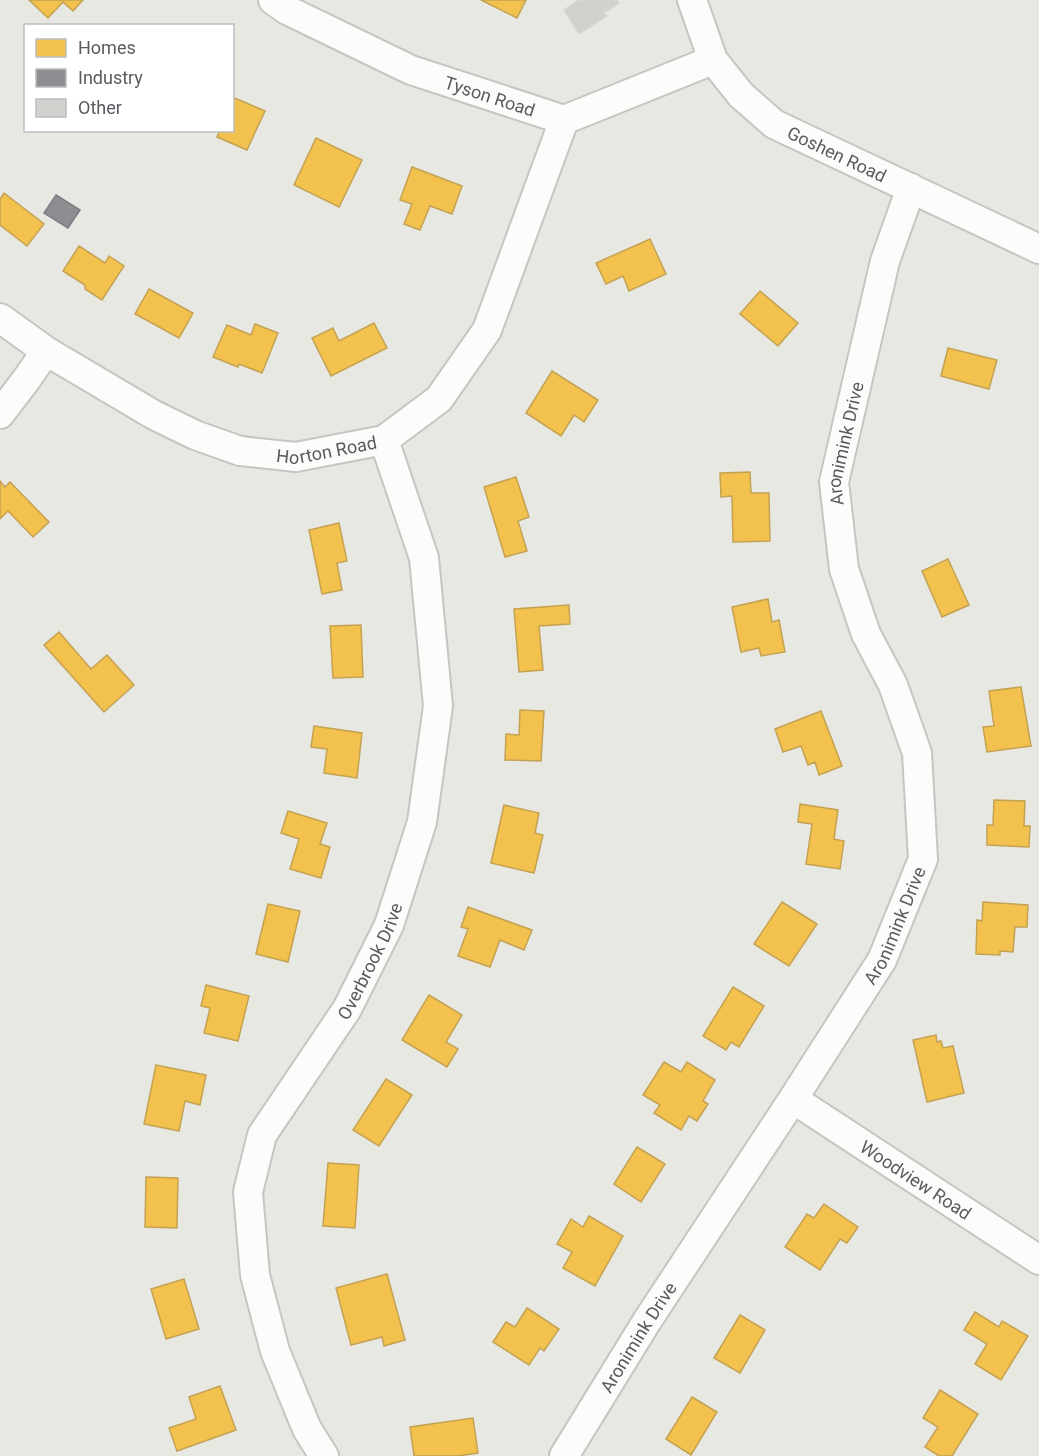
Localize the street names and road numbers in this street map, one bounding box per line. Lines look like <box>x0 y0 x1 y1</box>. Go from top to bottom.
street label: Tyson Road <box>442 71 538 120</box>
street label: Goshen Road <box>784 121 890 186</box>
street label: Aronimink Drive <box>823 379 867 507</box>
street label: Horton Road <box>275 431 378 468</box>
street label: Aronimink Drive <box>859 863 929 988</box>
street label: Overbrook Drive <box>332 900 406 1024</box>
street label: Woodview Road <box>857 1136 975 1223</box>
street label: Aronimink Drive <box>595 1278 680 1396</box>

